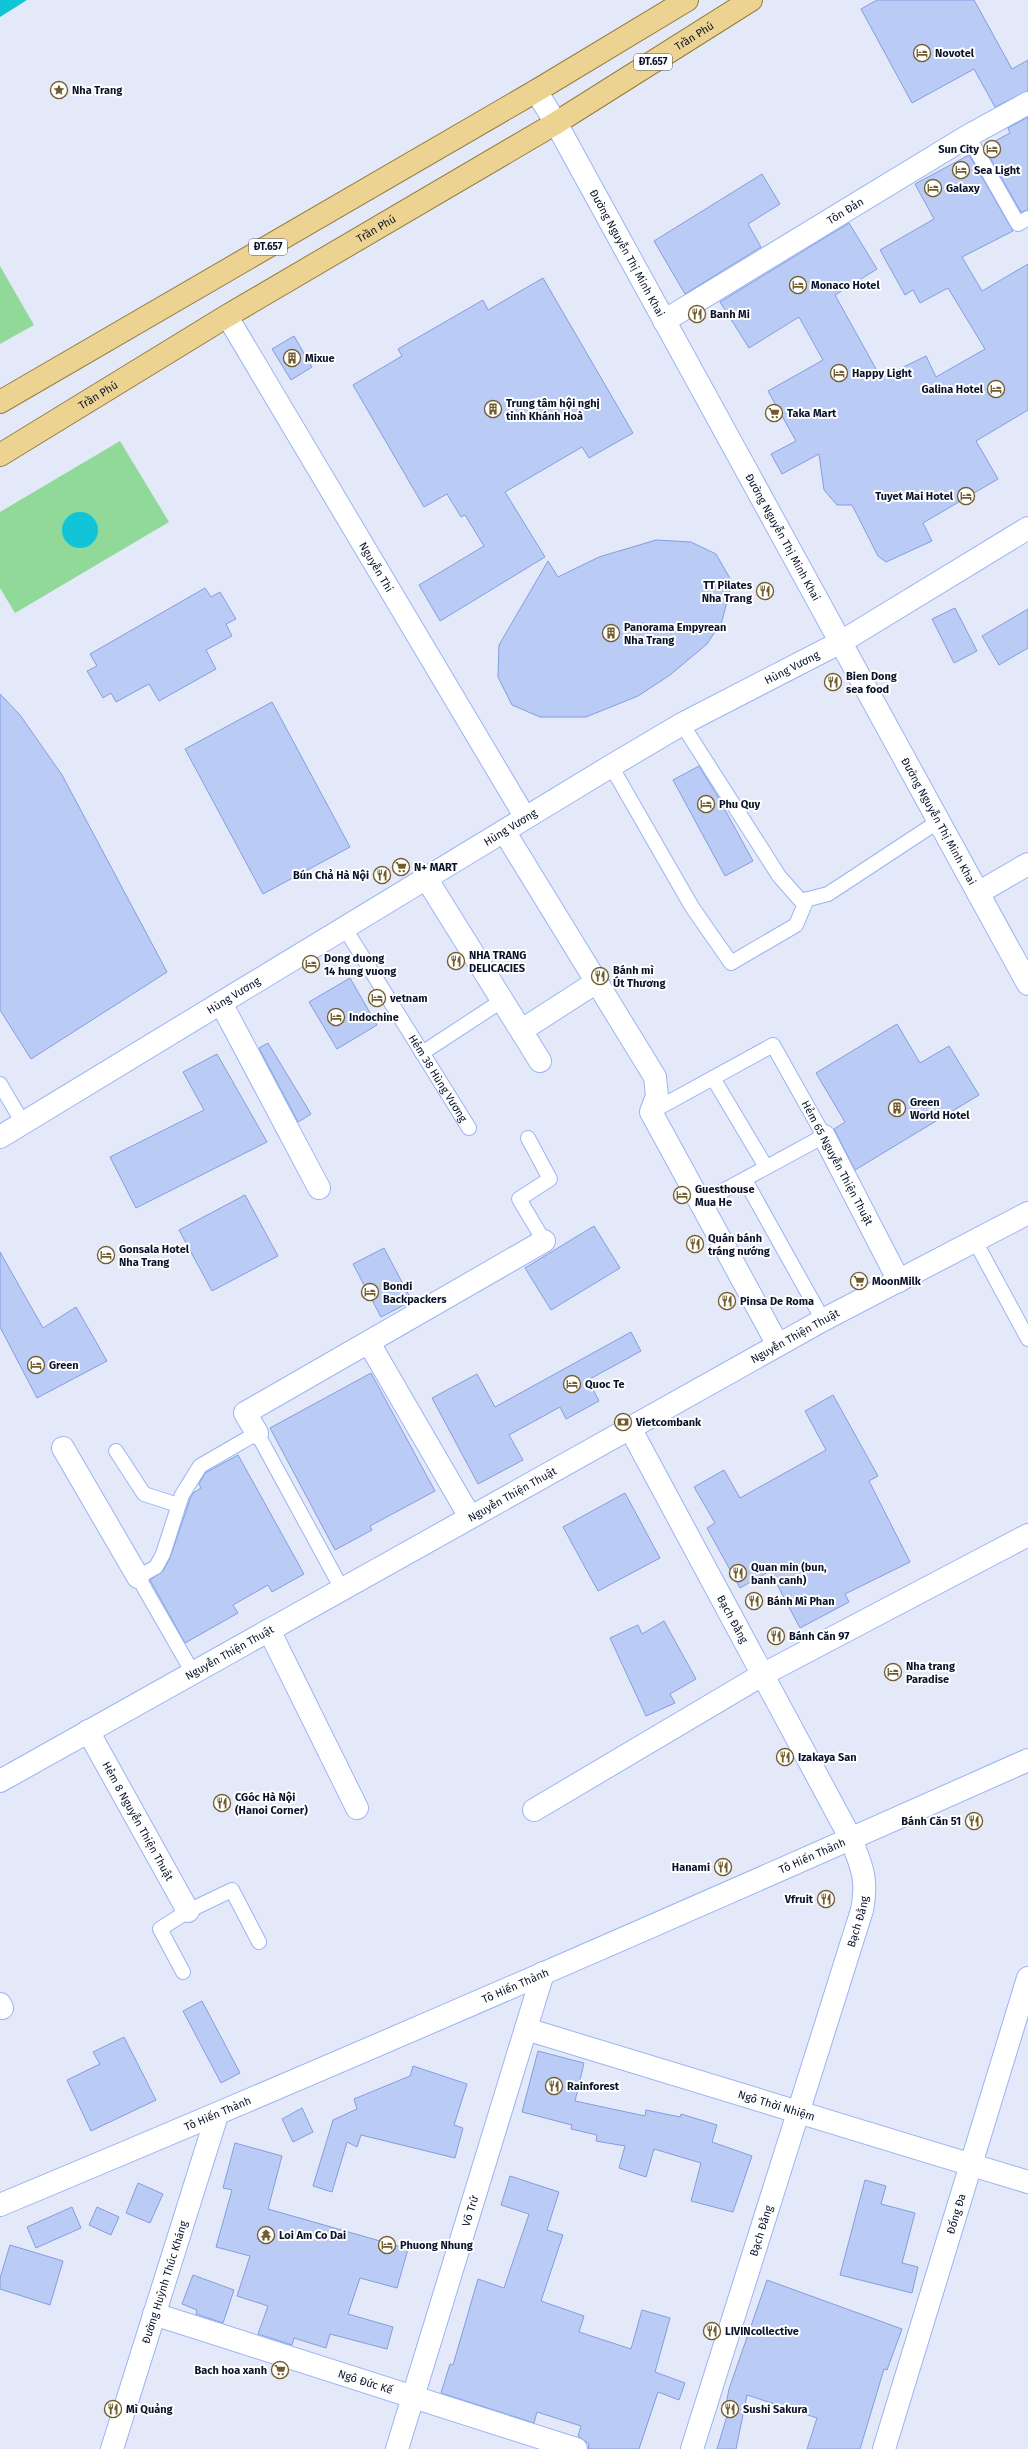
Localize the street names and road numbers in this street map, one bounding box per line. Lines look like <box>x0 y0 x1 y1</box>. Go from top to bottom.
street label: Trần Phú <box>672 19 716 53</box>
road number: ĐT.657 <box>634 54 672 70</box>
street label: Đường Nguyễn Thị Minh Khai <box>587 187 667 319</box>
street label: Tôn Đản <box>824 195 866 227</box>
street label: Trần Phú <box>354 212 398 245</box>
road number: ĐT.657 <box>249 239 287 255</box>
street label: Trần Phú <box>76 378 120 412</box>
street label: Đường Nguyễn Thị Minh Khai <box>743 471 823 603</box>
street label: Nguyễn Thi <box>356 540 396 594</box>
street label: Hùng Vương <box>762 648 822 687</box>
street label: Đường Nguyễn Thị Minh Khai <box>899 755 979 887</box>
street label: Hùng Vương <box>481 806 540 848</box>
street label: Hùng Vương <box>204 974 263 1016</box>
street label: Hẻm 38 Hùng Vương <box>406 1032 470 1124</box>
street label: Hẻm 65 Nguyễn Thiện Thuật <box>799 1098 875 1228</box>
street label: Nguyễn Thiện Thuật <box>748 1306 841 1366</box>
street label: Nguyễn Thiện Thuật <box>466 1464 559 1524</box>
street label: Bạch Đằng <box>715 1593 751 1646</box>
street label: Nguyễn Thiện Thuật <box>183 1622 276 1682</box>
street label: Hẻm 8 Nguyễn Thiện Thuật <box>100 1759 176 1883</box>
street label: Tô Hiến Thành <box>777 1835 847 1876</box>
street label: Bạch Đằng <box>844 1895 871 1949</box>
street label: Tô Hiến Thành <box>480 1965 551 2006</box>
street label: Ngô Thời Nhiệm <box>737 2088 817 2123</box>
street label: Tô Hiến Thành <box>182 2093 253 2133</box>
street label: Đống Đa <box>944 2192 968 2236</box>
street label: Võ Trứ <box>459 2194 481 2228</box>
street label: Bạch Đằng <box>747 2203 775 2258</box>
street label: Đường Huỳnh Thúc Kháng <box>139 2219 190 2345</box>
street label: Ngô Đức Kế <box>337 2367 394 2396</box>

